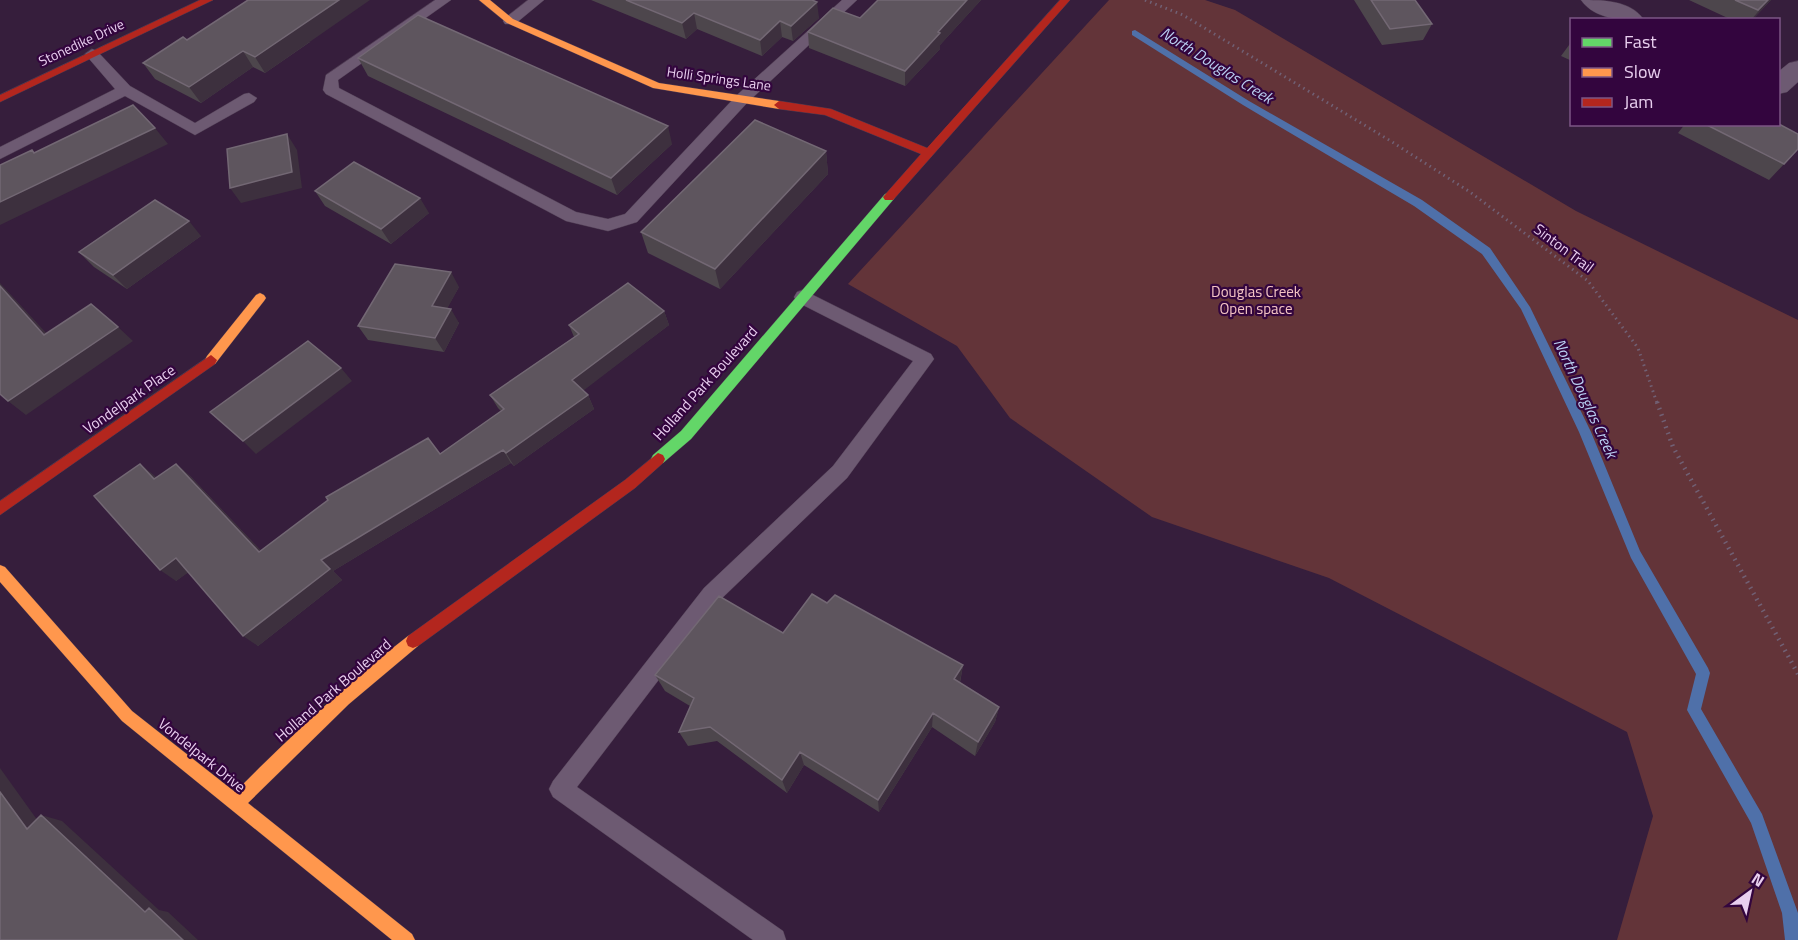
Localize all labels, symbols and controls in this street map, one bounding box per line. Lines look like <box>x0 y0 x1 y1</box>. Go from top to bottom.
street label: Stonedike Drive <box>35 13 127 71</box>
legend <box>1570 18 1780 126</box>
water label: North Douglas Creek <box>1156 21 1280 110</box>
text: Fast <box>1624 28 1657 55</box>
text: Slow <box>1624 58 1661 85</box>
street label: Holli Springs Lane <box>666 60 772 96</box>
text: Jam <box>1624 88 1653 115</box>
street label: Sinton Trail <box>1529 218 1599 278</box>
park label: Douglas Creek Open space <box>1211 280 1301 320</box>
street label: Holland Park Boulevard <box>647 321 763 445</box>
water label: North Douglas Creek <box>1548 334 1625 463</box>
street label: Vondelpark Place <box>78 359 180 439</box>
street label: Holland Park Boulevard <box>270 633 396 747</box>
street label: Vondelpark Drive <box>153 712 251 798</box>
north arrow <box>1720 862 1780 922</box>
text: N <box>1747 866 1769 893</box>

